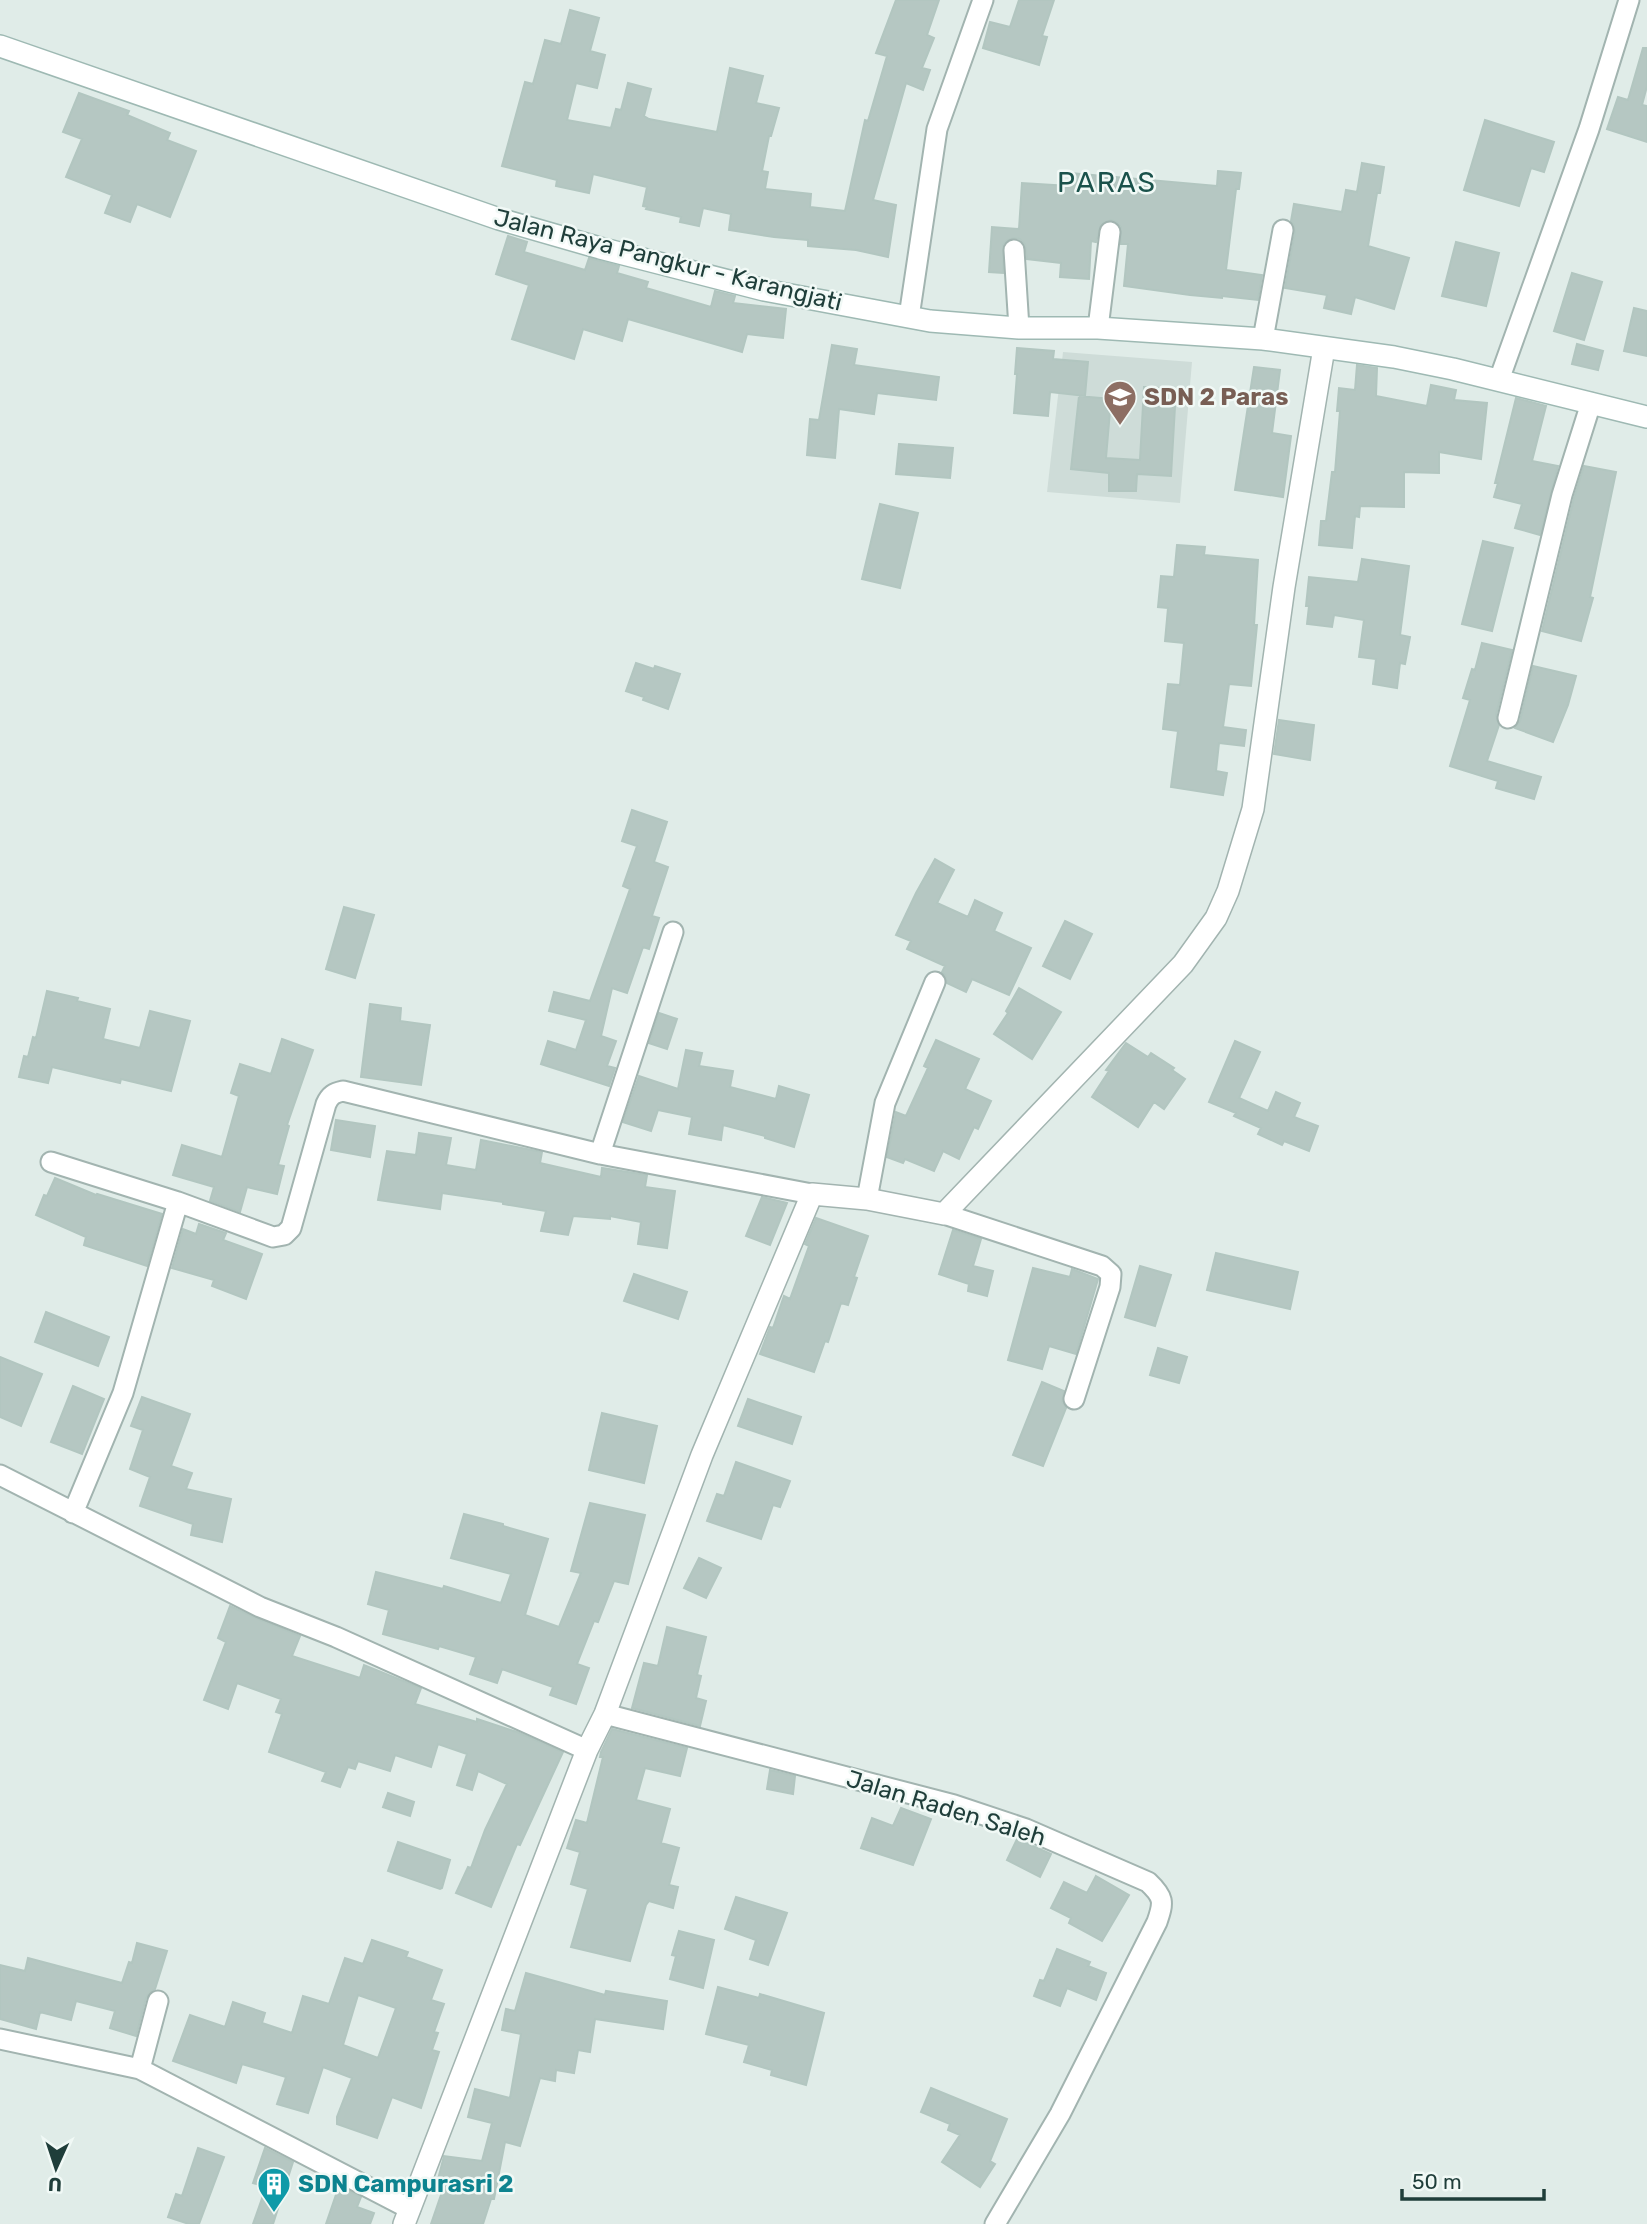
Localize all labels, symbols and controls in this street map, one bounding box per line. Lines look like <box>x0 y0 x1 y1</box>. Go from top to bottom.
district label: PARAS <box>1057 166 1157 199</box>
street label: Jalan Raya Pangkur - Karangjati <box>491 203 845 317</box>
school or university icon: SDN 2 Paras <box>1101 378 1139 427</box>
place label: SDN 2 Paras <box>1144 383 1288 411</box>
street label: Jalan Raden Saleh <box>843 1764 1049 1852</box>
north arrow <box>21 2133 91 2203</box>
scale bar <box>1402 2158 1544 2202</box>
building icon: SDN Campurasri 2 <box>255 2165 293 2214</box>
text: 50 m <box>1412 2169 1462 2194</box>
place label: SDN Campurasri 2 <box>298 2170 514 2198</box>
text: U <box>48 2173 63 2196</box>

